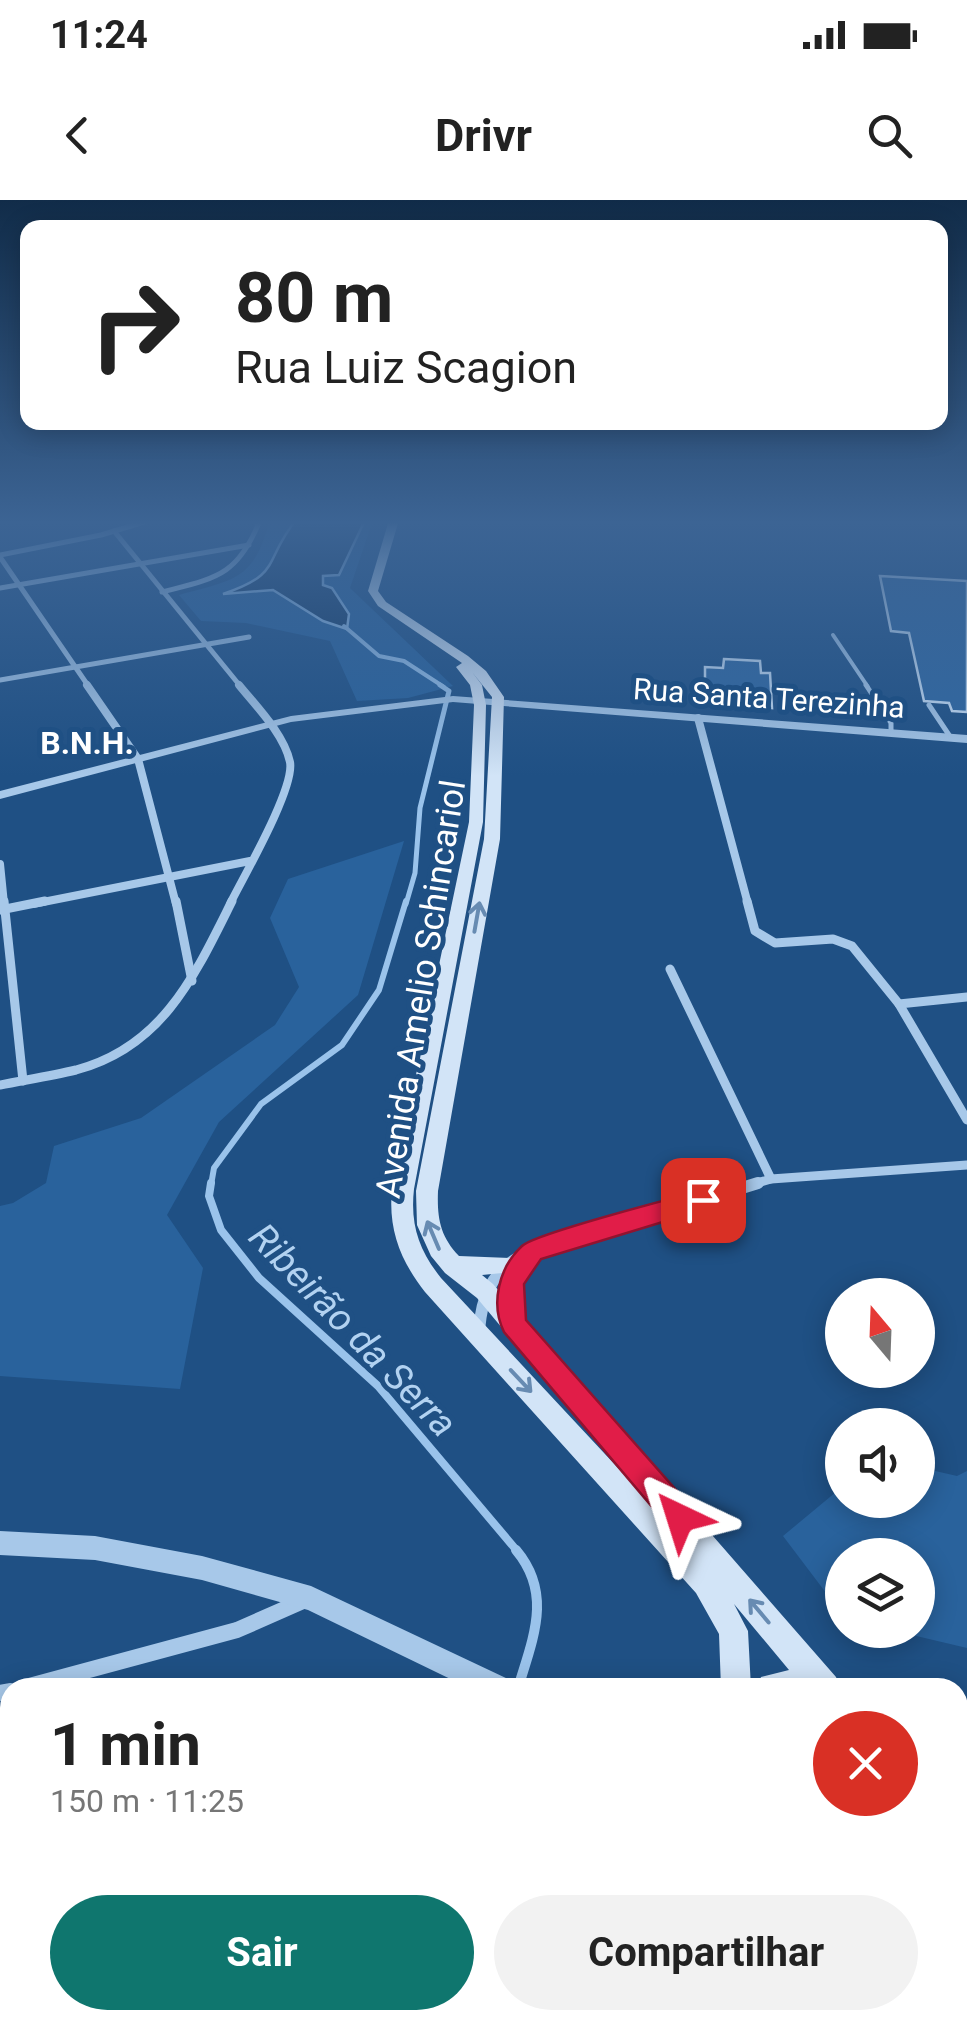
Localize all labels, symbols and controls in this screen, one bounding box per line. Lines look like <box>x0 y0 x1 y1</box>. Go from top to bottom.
text: 11:24 <box>50 13 148 57</box>
icon: back <box>50 108 105 163</box>
icon: search <box>862 108 917 163</box>
text: Drivr <box>435 109 532 162</box>
text: 80 m <box>235 257 393 339</box>
icon: right <box>70 260 200 390</box>
text: Rua Luiz Scagion <box>235 341 577 394</box>
street label: Rua Santa Terezinha <box>632 671 906 725</box>
district label: B.N.H. <box>40 724 134 762</box>
street label: Avenida Amelio Schincariol <box>368 777 474 1201</box>
one-way arrow <box>468 901 487 934</box>
pin <box>661 1158 746 1243</box>
icon: arrive <box>676 1173 731 1228</box>
water label: Ribeirão da Serra <box>240 1214 466 1446</box>
one-way arrow <box>423 1221 441 1251</box>
north arrow <box>825 1278 935 1388</box>
map controls <box>825 1278 935 1648</box>
one-way arrow <box>509 1368 532 1393</box>
button: sound <box>825 1408 935 1518</box>
position arrow <box>628 1466 732 1570</box>
button: layers <box>825 1538 935 1648</box>
one-way arrow <box>749 1599 771 1625</box>
text: 1 min <box>50 1709 201 1780</box>
button: close <box>813 1711 918 1816</box>
text: 150 m · 11:25 <box>50 1782 244 1820</box>
button: Sair <box>50 1895 474 2010</box>
button: Compartilhar <box>494 1895 918 2010</box>

